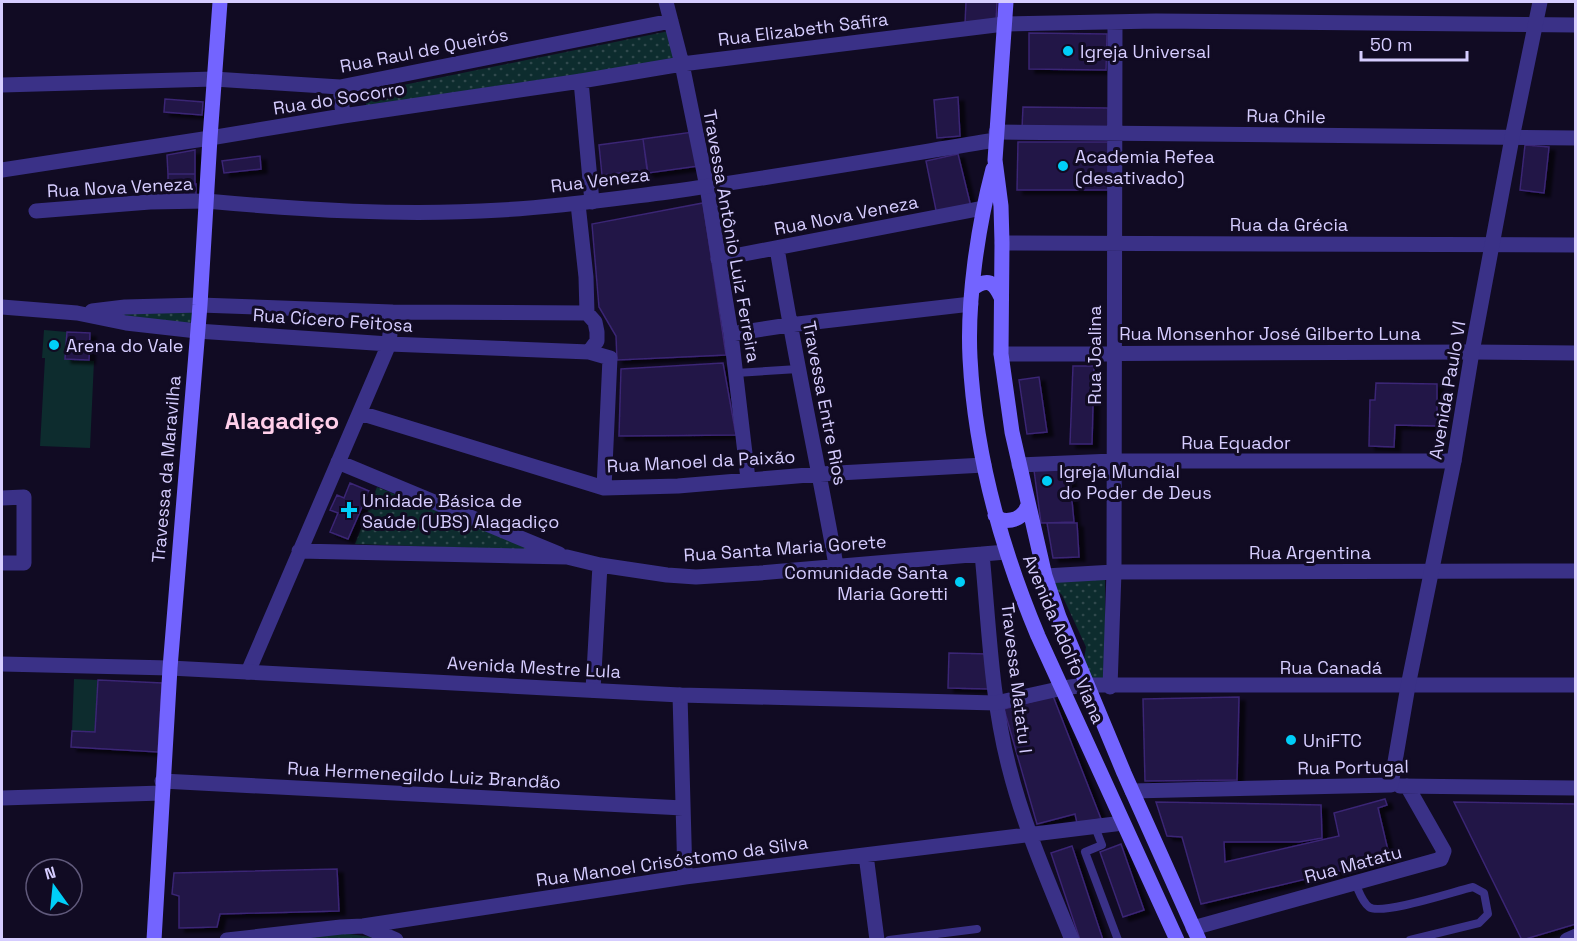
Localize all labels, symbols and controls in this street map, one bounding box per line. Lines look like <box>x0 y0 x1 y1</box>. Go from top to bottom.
street label: Rua Elizabeth Safira <box>717 7 889 51</box>
street label: Rua Raul de Queirós <box>338 22 510 78</box>
scale bar <box>1361 24 1468 62</box>
text: 50 m <box>1370 33 1412 56</box>
place label: Igreja Universal <box>1080 40 1211 63</box>
marker: Igreja Universal <box>1061 44 1075 58</box>
street label: Rua do Socorro <box>271 76 407 120</box>
street label: Rua Chile <box>1246 104 1326 128</box>
street label: Travessa Antônio Luiz Ferreira <box>698 108 766 364</box>
place label: Academia Refea (desativado) <box>1075 145 1215 189</box>
marker: Academia Refea (desativado) <box>1056 159 1070 173</box>
street label: Rua Veneza <box>549 163 651 197</box>
street label: Rua Nova Veneza <box>46 172 194 202</box>
street label: Rua Nova Veneza <box>772 190 920 240</box>
street label: Rua da Grécia <box>1230 213 1348 236</box>
street label: Rua Cícero Feitosa <box>252 303 414 337</box>
street label: Rua Joalina <box>1083 305 1106 405</box>
street label: Travessa Entre Rios <box>798 319 852 487</box>
street label: Avenida Paulo VI <box>1423 319 1471 461</box>
street label: Rua Monsenhor José Gilberto Luna <box>1119 322 1421 345</box>
place label: Arena do Vale <box>66 334 183 357</box>
marker: Arena do Vale <box>47 338 61 352</box>
street label: Travessa da Maravilha <box>146 374 186 564</box>
district label: Alagadiço <box>225 405 339 436</box>
street label: Rua Equador <box>1181 431 1291 454</box>
street label: Rua Manoel da Paixão <box>606 445 796 477</box>
place label: Igreja Mundial do Poder de Deus <box>1059 460 1212 504</box>
marker: Igreja Mundial do Poder de Deus <box>1040 474 1054 488</box>
place label: Unidade Básica de Saúde (UBS) Alagadiço <box>362 489 559 533</box>
marker: Unidade Básica de Saúde (UBS) Alagadiço <box>340 501 358 519</box>
street label: Rua Santa Maria Gorete <box>683 529 887 567</box>
street label: Rua Argentina <box>1249 541 1371 564</box>
street label: Avenida Adolfo Viana <box>1018 551 1110 727</box>
place label: Comunidade Santa Maria Goretti <box>784 561 948 605</box>
marker: Comunidade Santa Maria Goretti <box>953 575 967 589</box>
street label: Travessa Matatu I <box>996 602 1038 754</box>
street label: Avenida Mestre Lula <box>446 651 622 683</box>
street label: Rua Canadá <box>1280 656 1382 679</box>
place label: UniFTC <box>1303 729 1362 752</box>
marker: UniFTC <box>1284 733 1298 747</box>
street label: Rua Portugal <box>1297 755 1409 779</box>
street label: Rua Hermenegildo Luiz Brandão <box>287 756 561 794</box>
street label: Rua Manoel Crisóstomo da Silva <box>535 831 809 891</box>
street label: Rua Matatu <box>1302 840 1404 888</box>
north arrow <box>24 857 84 917</box>
text: N <box>42 861 58 885</box>

